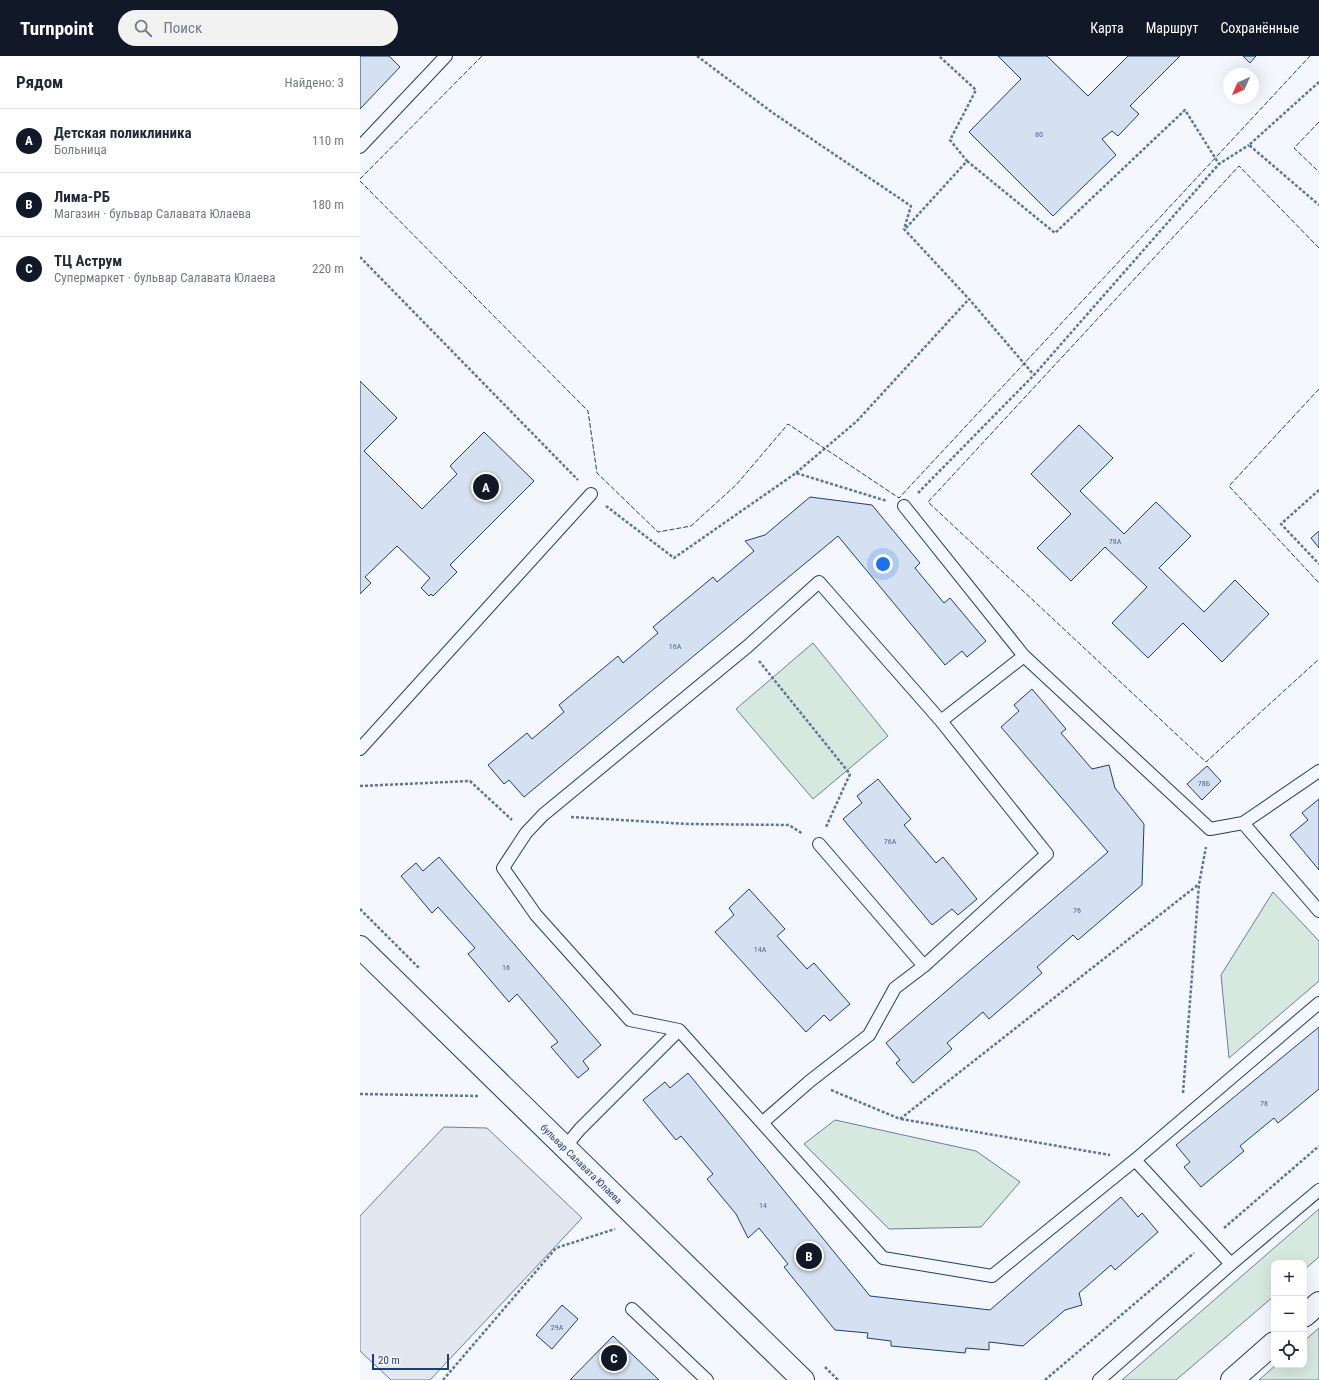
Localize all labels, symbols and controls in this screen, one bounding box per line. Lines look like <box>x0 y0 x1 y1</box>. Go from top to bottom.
search box <box>118 10 398 46</box>
text: Turnpoint <box>20 17 94 40</box>
icon: search <box>132 17 154 39</box>
text: Поиск <box>164 19 202 37</box>
text: Карта <box>1090 20 1124 36</box>
text: Маршрут <box>1146 20 1198 36</box>
text: Сохранённые <box>1220 20 1299 36</box>
north arrow <box>1223 68 1259 104</box>
text: Рядом <box>16 72 63 92</box>
text: Найдено: 3 <box>284 75 344 90</box>
text: Детская поликлиника <box>54 124 192 142</box>
house number: 80 <box>1035 130 1043 139</box>
text: A <box>25 133 33 148</box>
text: 110 m <box>312 133 344 148</box>
text: Больница <box>54 142 107 157</box>
text: Лима-РБ <box>54 188 110 206</box>
text: B <box>25 197 33 212</box>
text: 180 m <box>312 197 344 212</box>
text: Магазин · бульвар Салавата Юлаева <box>54 206 251 221</box>
text: ТЦ Аструм <box>54 252 122 270</box>
text: C <box>25 261 33 276</box>
text: 220 m <box>312 261 344 276</box>
text: Супермаркет · бульвар Салавата Юлаева <box>54 270 276 285</box>
pin: A <box>473 472 499 502</box>
house number: 78А <box>1109 537 1122 546</box>
your location <box>873 554 893 574</box>
house number: 16А <box>669 642 682 651</box>
house number: 78Б <box>1198 779 1211 788</box>
house number: 76А <box>884 837 897 846</box>
house number: 76 <box>1073 906 1081 915</box>
house number: 14А <box>754 945 767 954</box>
house number: 16 <box>502 963 510 972</box>
house number: 78 <box>1260 1099 1268 1108</box>
street label: бульвар Салавата Юлаева <box>538 1122 624 1206</box>
house number: 14 <box>759 1201 767 1210</box>
pin: B <box>796 1241 822 1271</box>
map controls <box>1271 1260 1307 1368</box>
button: + <box>1271 1260 1307 1296</box>
button: − <box>1271 1296 1307 1332</box>
house number: 29А <box>551 1323 564 1332</box>
button: locate <box>1271 1332 1307 1368</box>
pin: C <box>601 1343 627 1373</box>
scale bar <box>372 1352 449 1371</box>
text: 20 m <box>378 1354 400 1367</box>

